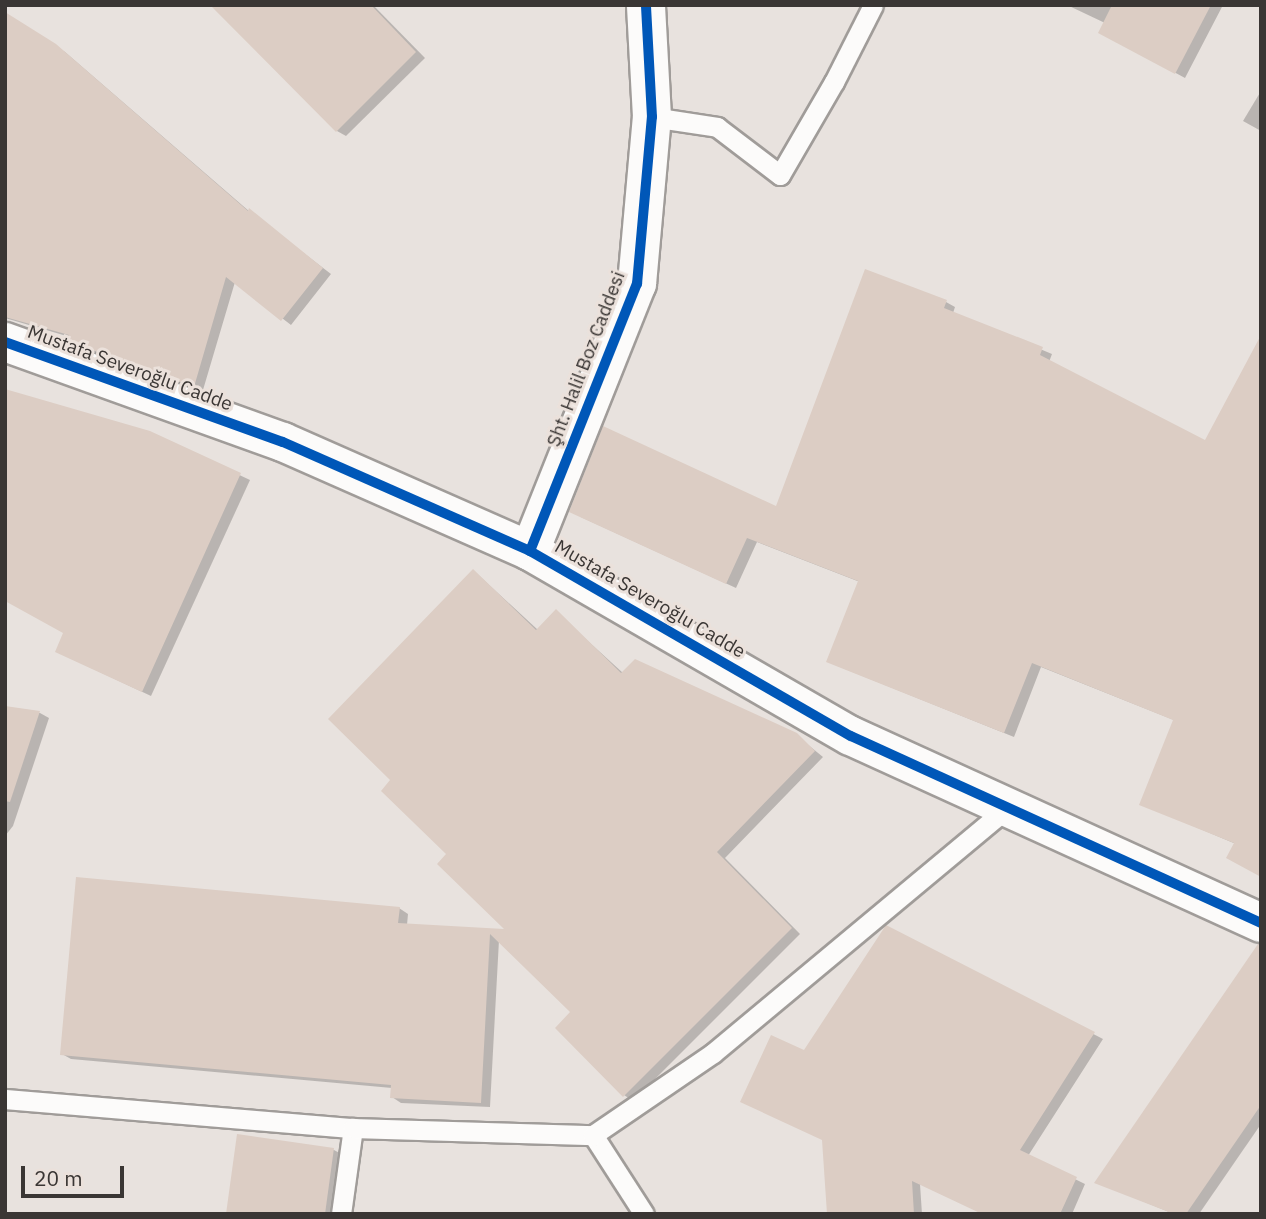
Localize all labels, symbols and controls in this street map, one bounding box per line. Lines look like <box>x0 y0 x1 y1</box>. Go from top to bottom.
street label: Şht. Halil Boz Caddesi <box>542 268 630 450</box>
street label: Mustafa Severoğlu Cadde <box>24 320 236 416</box>
street label: Mustafa Severoğlu Cadde <box>551 535 749 663</box>
scale bar <box>24 1152 128 1196</box>
text: 20 m <box>34 1164 83 1192</box>

